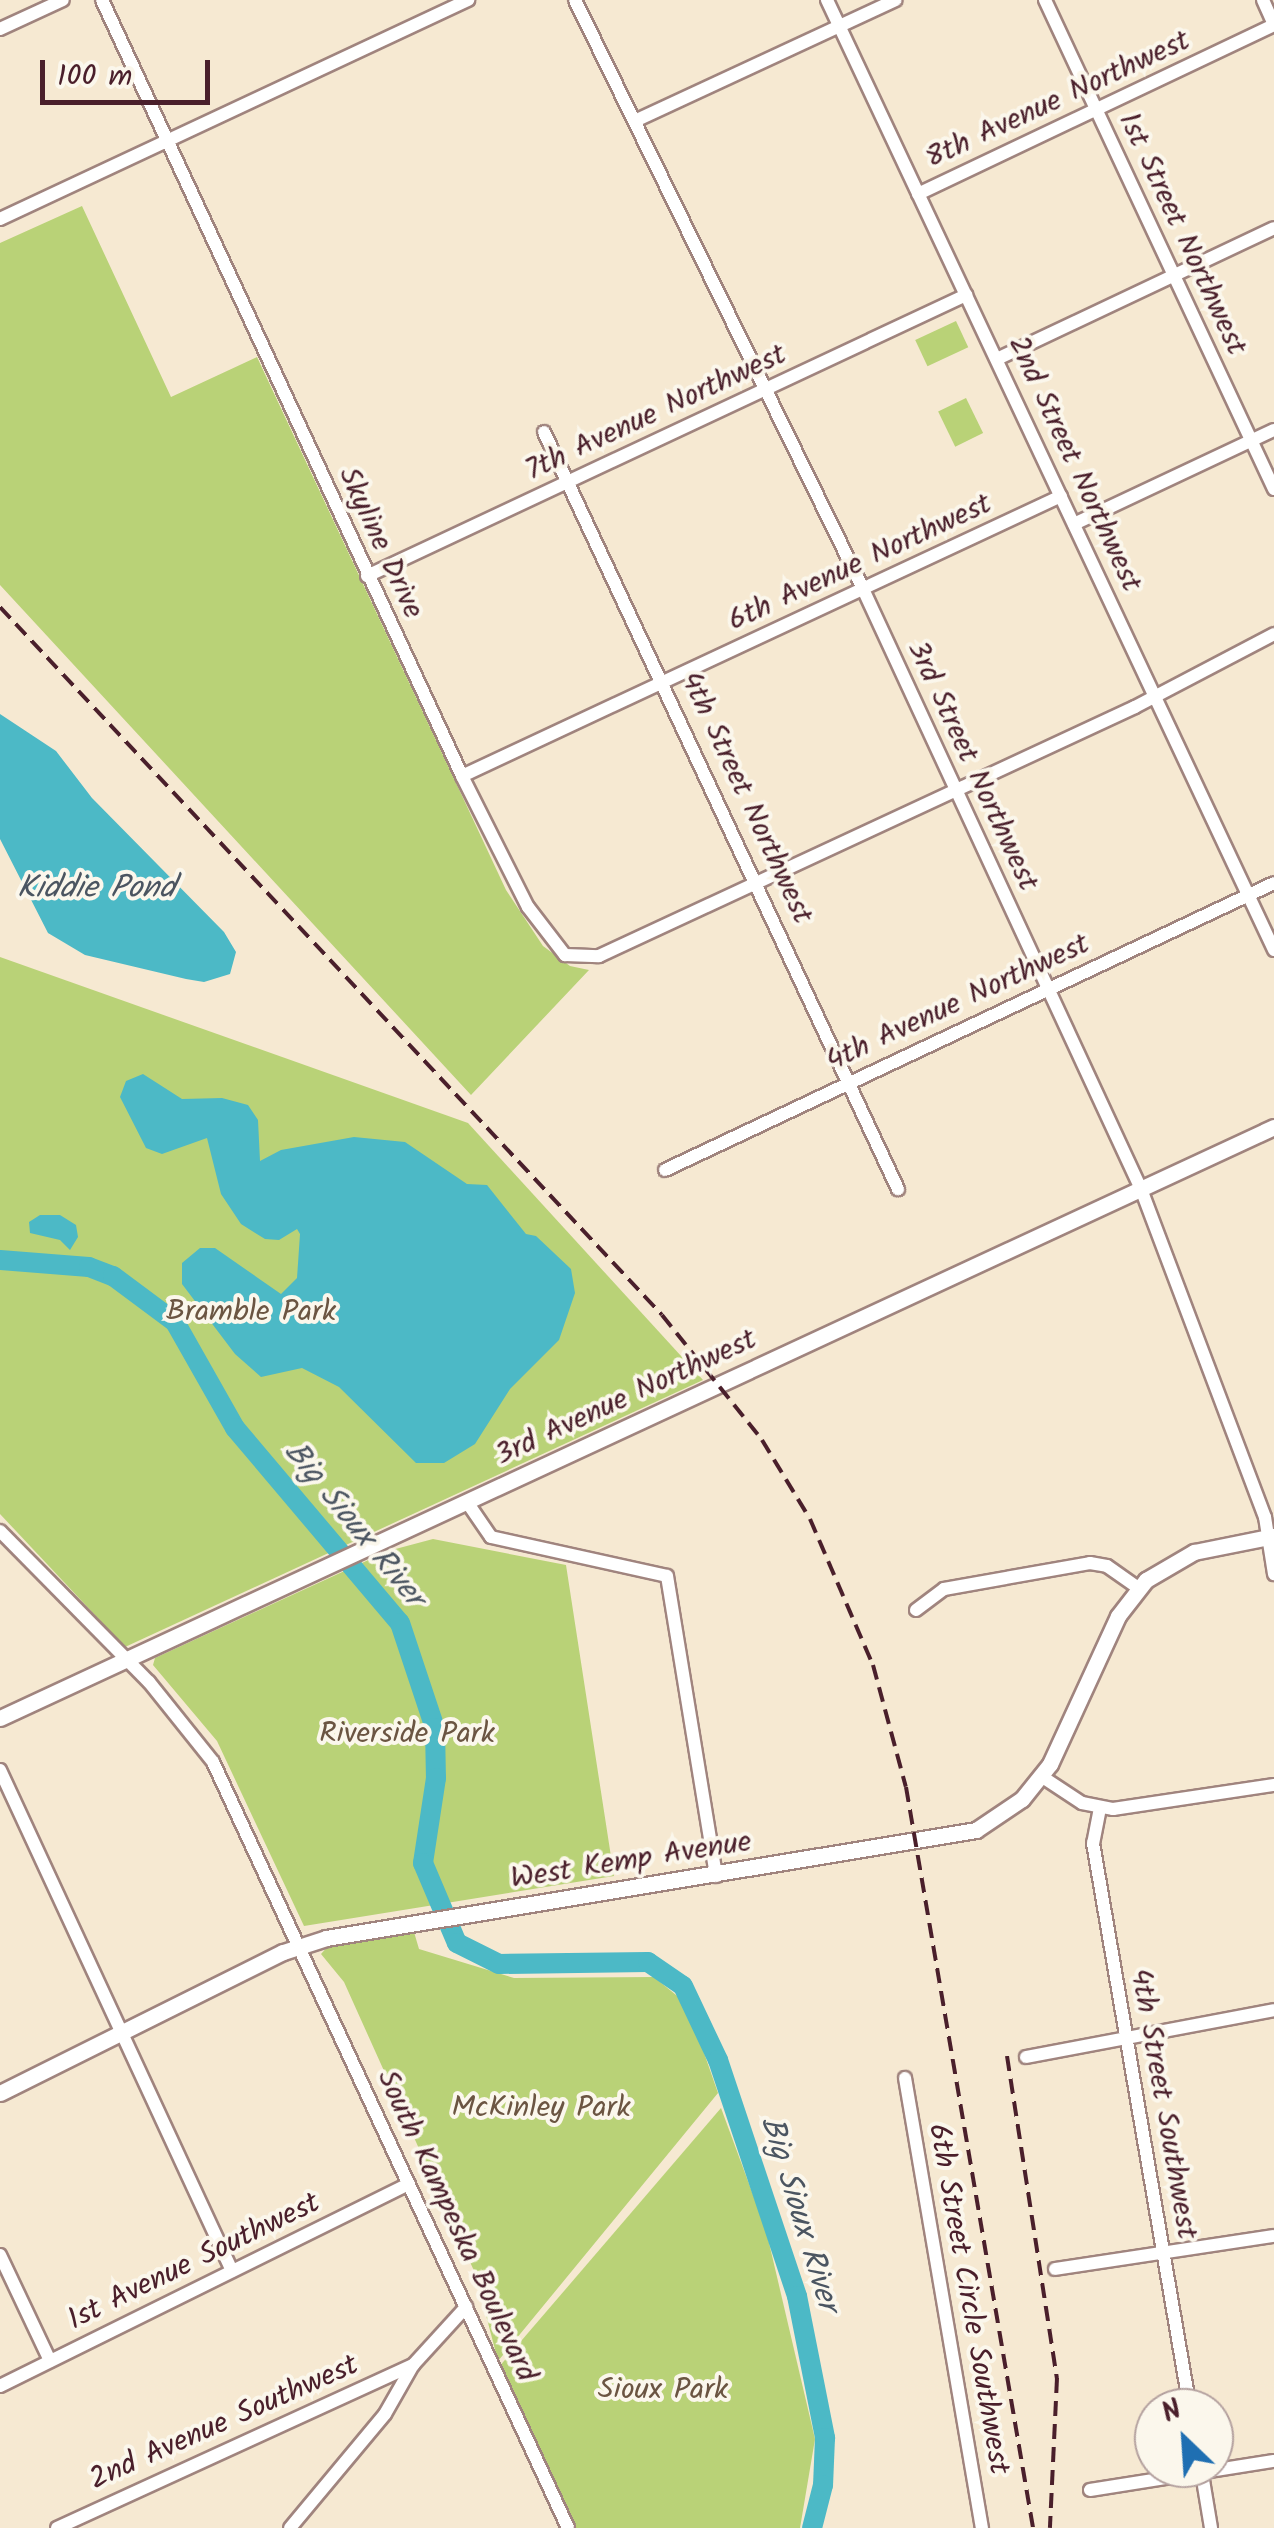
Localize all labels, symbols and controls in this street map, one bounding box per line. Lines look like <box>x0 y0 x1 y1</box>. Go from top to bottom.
street label: 8th Avenue Northwest <box>920 23 1196 177</box>
scale bar <box>45 40 215 102</box>
text: 100 m <box>57 53 132 101</box>
street label: 1st Street Northwest <box>1110 107 1254 361</box>
street label: 2nd Street Northwest <box>999 330 1149 598</box>
street label: 7th Avenue Northwest <box>520 337 792 489</box>
street label: Skyline Drive <box>329 462 431 624</box>
street label: 6th Avenue Northwest <box>723 486 997 640</box>
street label: 3rd Street Northwest <box>898 635 1046 897</box>
street label: 4th Street Northwest <box>672 666 820 930</box>
water label: Kiddie Pond <box>17 870 175 908</box>
street label: 4th Avenue Northwest <box>821 926 1095 1080</box>
park label: Bramble Park <box>166 1294 336 1330</box>
street label: 3rd Avenue Northwest <box>490 1322 762 1474</box>
water label: Big Sioux River <box>275 1434 431 1616</box>
park label: Riverside Park <box>319 1716 495 1752</box>
street label: West Kemp Avenue <box>508 1824 754 1898</box>
street label: 4th Street Southwest <box>1121 1966 1205 2242</box>
street label: South Kampeska Boulevard <box>368 2064 544 2388</box>
park label: McKinley Park <box>451 2090 631 2126</box>
water label: Big Sioux River <box>750 2112 846 2316</box>
street label: 6th Street Circle Southwest <box>919 2121 1017 2477</box>
street label: 1st Avenue Southwest <box>62 2185 326 2339</box>
street label: 2nd Avenue Southwest <box>84 2347 364 2499</box>
park label: Sioux Park <box>598 2372 728 2408</box>
north arrow <box>1134 2388 1234 2488</box>
text: N <box>1154 2388 1189 2436</box>

